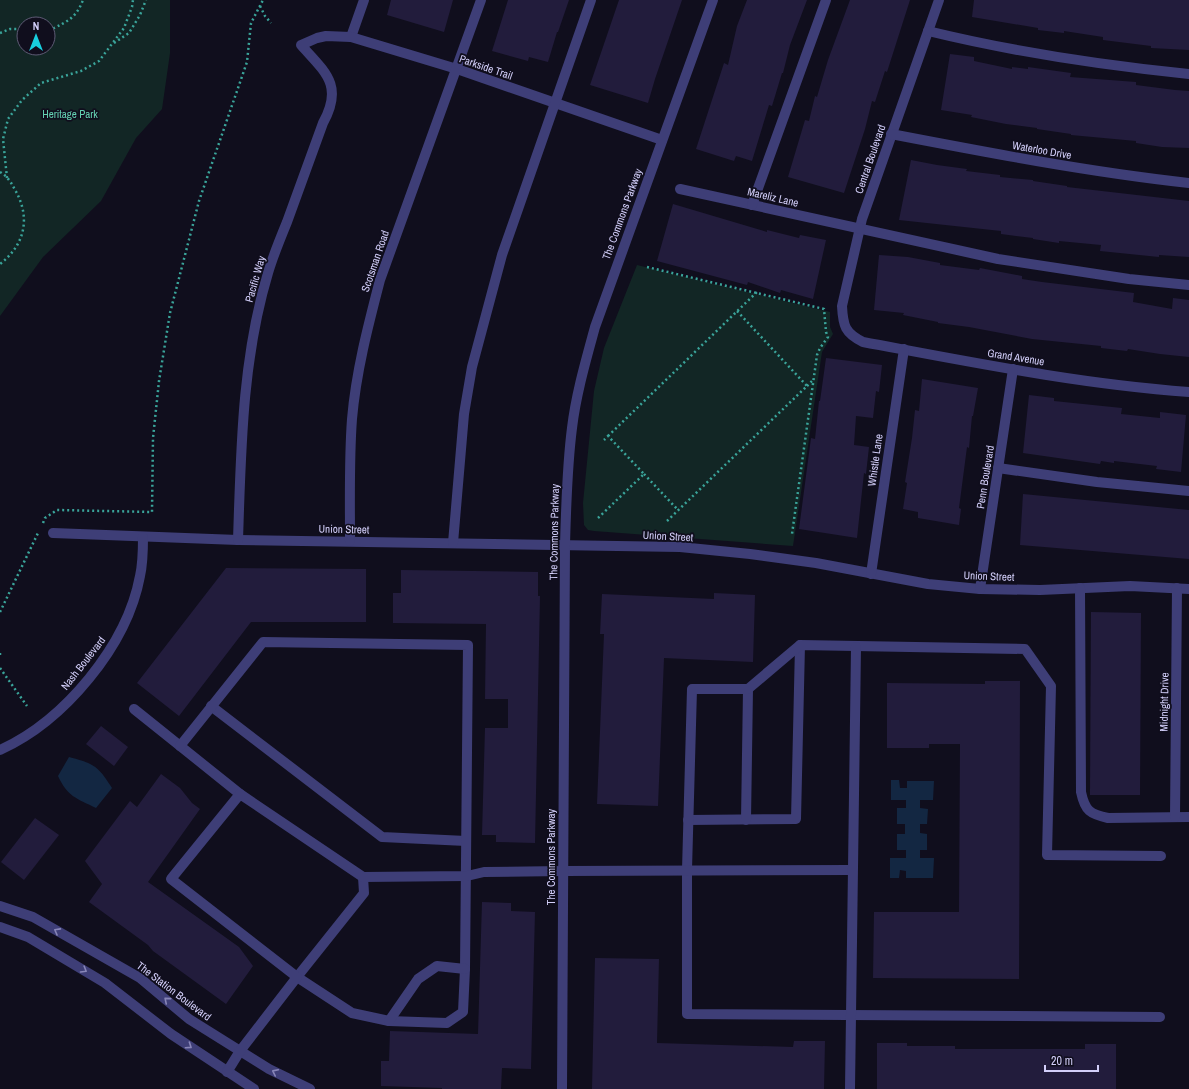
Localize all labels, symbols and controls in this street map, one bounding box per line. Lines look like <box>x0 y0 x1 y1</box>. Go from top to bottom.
north arrow <box>16 16 56 56</box>
text: N <box>33 19 39 33</box>
street label: Parkside Trail <box>457 51 515 83</box>
park label: Heritage Park <box>42 107 98 121</box>
street label: Central Boulevard <box>852 123 888 195</box>
street label: Waterloo Drive <box>1011 138 1073 162</box>
street label: The Commons Parkway <box>599 166 645 262</box>
street label: Mareliz Lane <box>746 184 800 210</box>
street label: Scotsman Road <box>358 228 392 294</box>
street label: Pacific Way <box>242 254 268 304</box>
street label: Grand Avenue <box>986 346 1046 368</box>
street label: Whistle Lane <box>864 433 886 487</box>
street label: Penn Boulevard <box>973 444 997 510</box>
street label: The Commons Parkway <box>546 483 562 580</box>
street label: Union Street <box>319 522 370 536</box>
street label: Union Street <box>642 528 694 544</box>
street label: Union Street <box>963 568 1015 584</box>
street label: Nash Boulevard <box>58 633 108 693</box>
street label: Midnight Drive <box>1156 672 1172 732</box>
street label: The Commons Parkway <box>544 808 558 905</box>
one-way arrow <box>54 929 61 936</box>
street label: The Station Boulevard <box>134 958 214 1024</box>
one-way arrow <box>80 966 87 973</box>
one-way arrow <box>164 998 172 1005</box>
one-way arrow <box>185 1042 192 1049</box>
scale bar <box>1045 1047 1098 1073</box>
text: 20 m <box>1051 1053 1073 1069</box>
one-way arrow <box>271 1069 279 1077</box>

